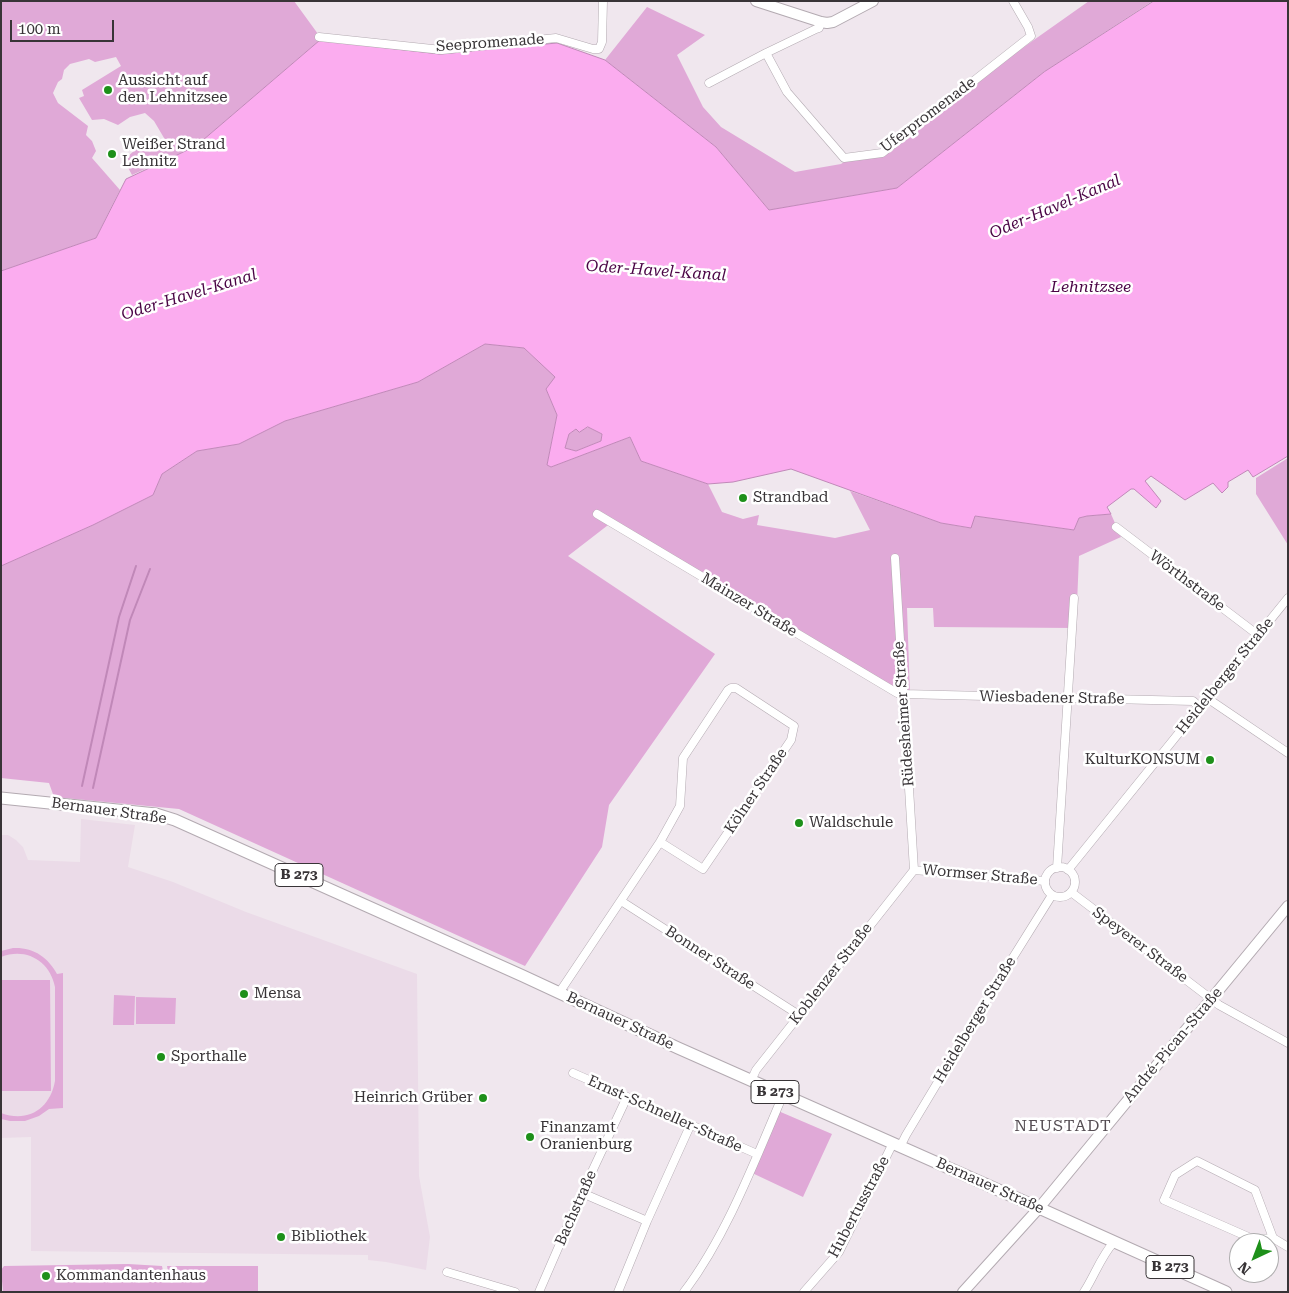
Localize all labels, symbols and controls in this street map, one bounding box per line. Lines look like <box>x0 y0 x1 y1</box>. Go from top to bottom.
scale bar <box>12 10 116 42</box>
text: 100 m <box>18 20 61 38</box>
street label: Seepromenade <box>435 30 545 56</box>
place label: Aussicht auf den Lehnitzsee <box>118 72 227 107</box>
street label: Uferpromenade <box>877 73 979 157</box>
marker: Aussicht auf den Lehnitzsee <box>102 84 114 96</box>
place label: Weißer Strand Lehnitz <box>122 136 225 171</box>
marker: Weißer Strand Lehnitz <box>106 148 118 160</box>
water label: Oder-Havel-Kanal <box>987 171 1123 243</box>
water label: Oder-Havel-Kanal <box>585 257 727 285</box>
water label: Oder-Havel-Kanal <box>119 265 259 325</box>
water label: Lehnitzsee <box>1051 277 1131 297</box>
place label: Strandbad <box>753 489 828 507</box>
marker: Strandbad <box>737 492 749 504</box>
street label: Wörthstraße <box>1146 547 1228 615</box>
street label: Mainzer Straße <box>698 569 800 641</box>
street label: Heidelberger Straße <box>1173 614 1277 738</box>
street label: Rüdesheimer Straße <box>890 641 918 787</box>
street label: Wiesbadener Straße <box>979 688 1125 708</box>
street label: Kölner Straße <box>721 745 791 837</box>
place label: KulturKONSUM <box>1085 751 1200 769</box>
marker: KulturKONSUM <box>1204 754 1216 766</box>
street label: Bernauer Straße <box>50 794 168 828</box>
place label: Waldschule <box>809 814 893 832</box>
marker: Waldschule <box>793 817 805 829</box>
street label: Wormser Straße <box>922 861 1038 889</box>
road number: B 273 <box>275 864 323 886</box>
street label: Speyerer Straße <box>1089 903 1191 987</box>
street label: Koblenzer Straße <box>786 920 876 1028</box>
street label: Bonner Straße <box>662 922 758 994</box>
street label: Heidelberger Straße <box>930 953 1020 1087</box>
street label: André-Pican-Straße <box>1120 984 1226 1106</box>
place label: Mensa <box>254 985 301 1003</box>
marker: Mensa <box>238 988 250 1000</box>
street label: Bernauer Straße <box>563 988 677 1054</box>
place label: Sporthalle <box>171 1048 247 1066</box>
marker: Sporthalle <box>155 1051 167 1063</box>
street label: Ernst-Schneller-Straße <box>585 1072 745 1156</box>
road number: B 273 <box>751 1080 799 1104</box>
place label: Heinrich Grüber <box>354 1089 473 1107</box>
marker: Heinrich Grüber <box>477 1092 489 1104</box>
district label: NEUSTADT <box>1013 1116 1113 1136</box>
place label: Finanzamt Oranienburg <box>540 1119 632 1154</box>
marker: Finanzamt Oranienburg <box>524 1131 536 1143</box>
street label: Hubertusstraße <box>825 1153 893 1261</box>
street label: Bernauer Straße <box>933 1154 1047 1218</box>
street label: Bachstraße <box>551 1168 601 1248</box>
place label: Bibliothek <box>291 1228 367 1246</box>
marker: Bibliothek <box>275 1231 287 1243</box>
north arrow <box>1229 1233 1279 1283</box>
road number: B 273 <box>1146 1256 1194 1278</box>
text: N <box>1235 1259 1254 1278</box>
place label: Kommandantenhaus <box>56 1267 206 1285</box>
marker: Kommandantenhaus <box>40 1270 52 1282</box>

